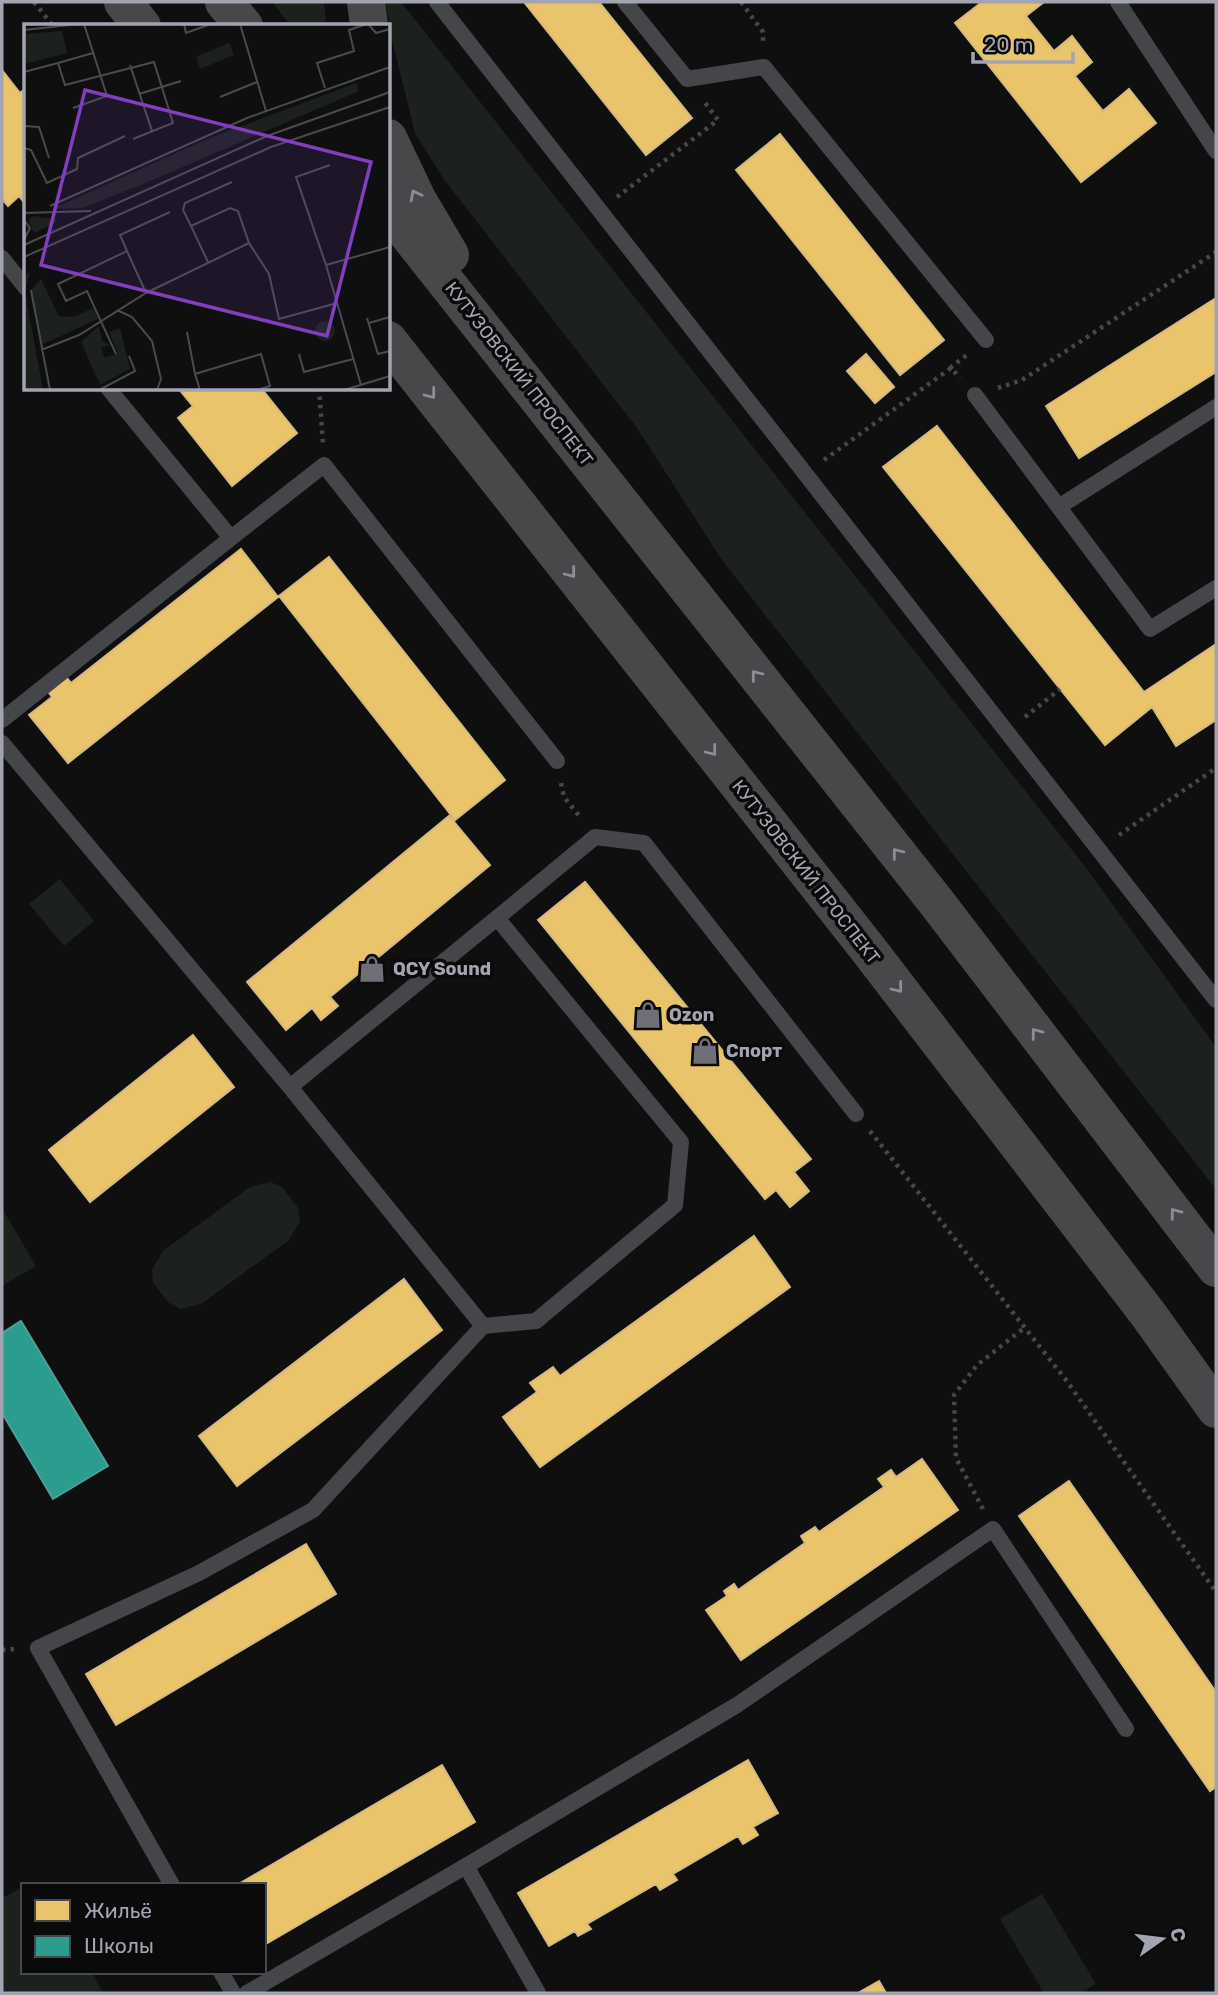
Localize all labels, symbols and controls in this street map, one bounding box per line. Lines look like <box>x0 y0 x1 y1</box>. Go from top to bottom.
scale bar <box>973 21 1073 65</box>
inset map <box>24 24 390 390</box>
text: 20 m <box>984 32 1033 57</box>
one-way arrow <box>410 190 424 202</box>
street label: КУТУЗОВСКИЙ ПРОСПЕКТ <box>440 278 598 470</box>
one-way arrow <box>422 386 435 398</box>
one-way arrow <box>563 565 576 577</box>
one-way arrow <box>751 670 764 682</box>
one-way arrow <box>704 743 716 756</box>
street label: КУТУЗОВСКИЙ ПРОСПЕКТ <box>727 776 885 968</box>
one-way arrow <box>893 848 906 861</box>
shop icon: QCY Sound <box>357 954 387 984</box>
place label: QCY Sound <box>393 958 491 980</box>
one-way arrow <box>889 981 902 993</box>
shop icon: Ozon <box>633 1000 663 1030</box>
place label: Ozon <box>669 1004 714 1026</box>
one-way arrow <box>1032 1028 1045 1041</box>
shop icon: Спорт <box>690 1036 720 1066</box>
place label: Спорт <box>726 1040 782 1062</box>
one-way arrow <box>1170 1209 1183 1221</box>
legend <box>21 1883 266 1974</box>
text: Жильё <box>84 1898 152 1923</box>
north arrow <box>1127 1904 1197 1974</box>
text: С <box>1165 1926 1191 1944</box>
text: Школы <box>84 1933 154 1958</box>

